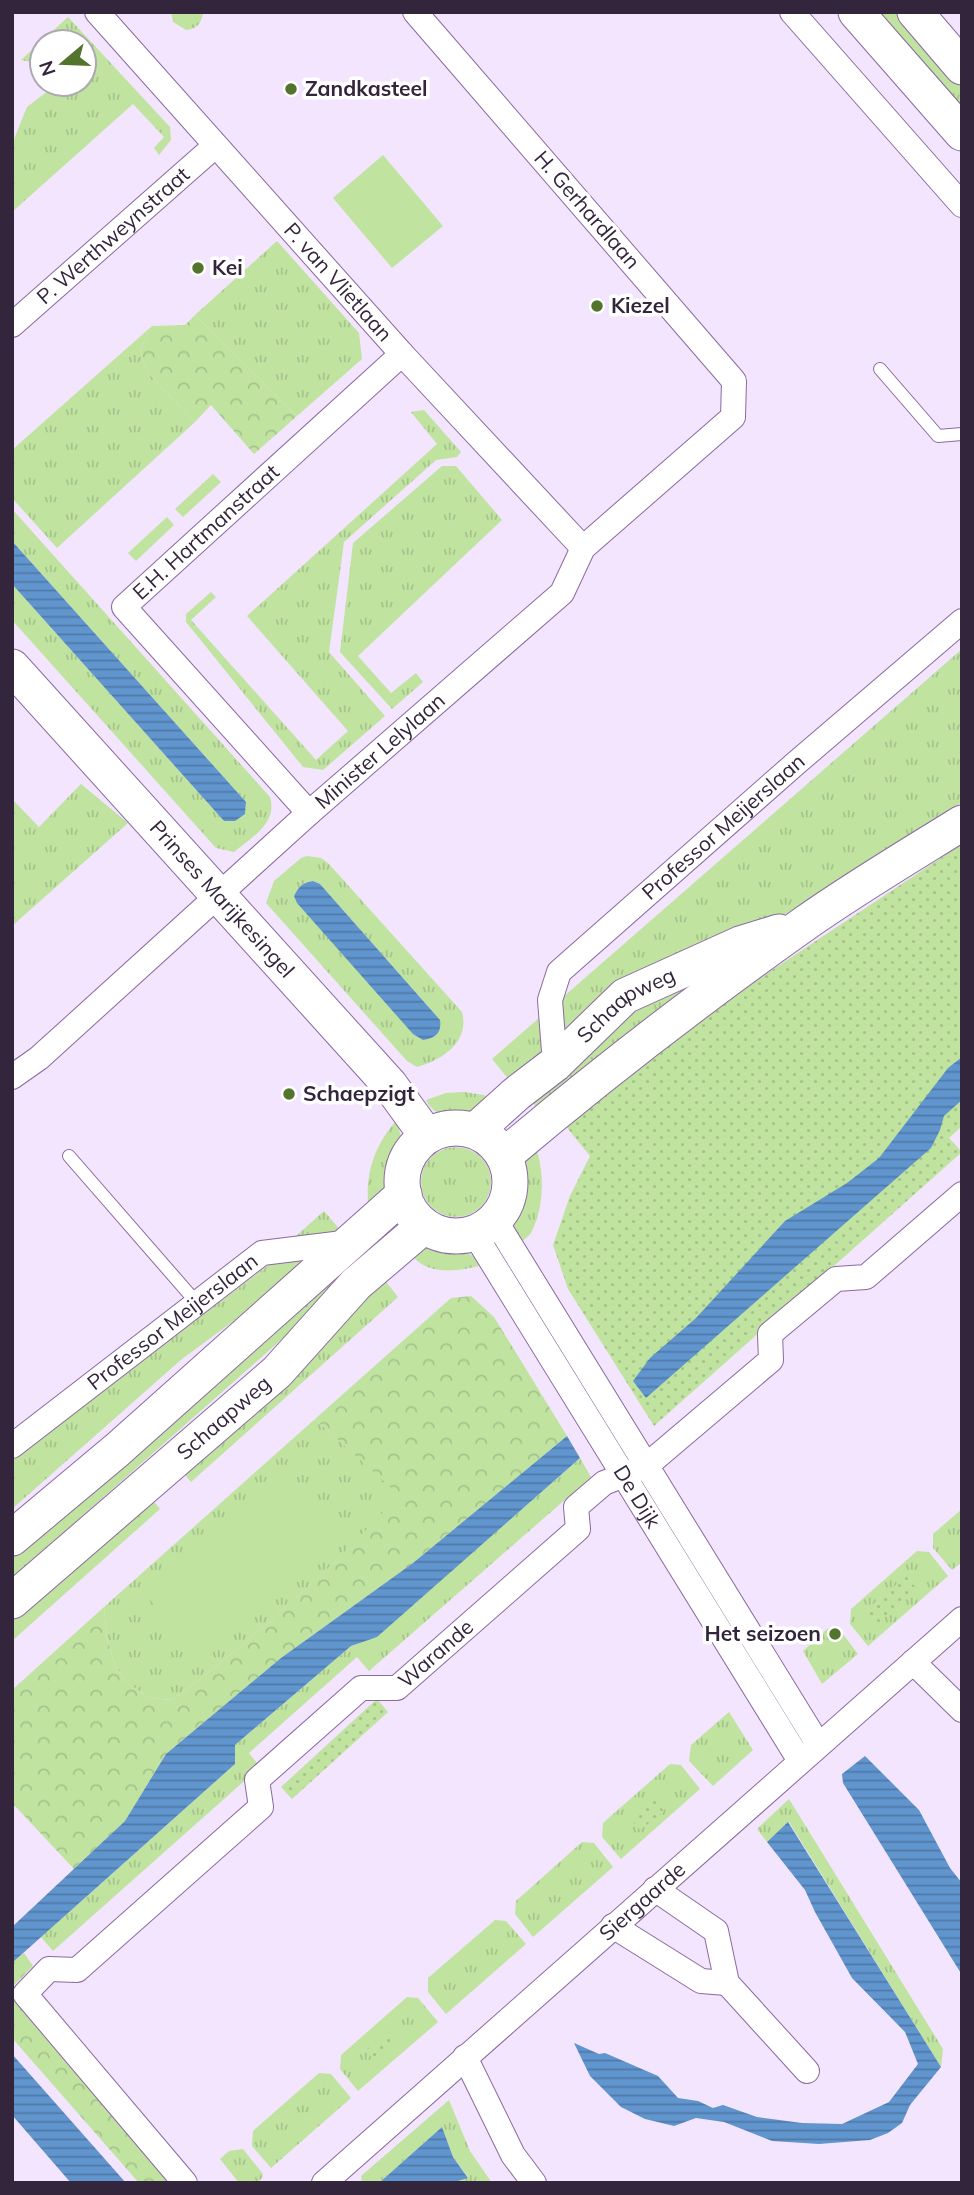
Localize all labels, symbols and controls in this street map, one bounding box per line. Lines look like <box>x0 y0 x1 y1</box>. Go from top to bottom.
north arrow <box>28 28 98 98</box>
text: N <box>33 58 61 79</box>
place label: Zandkasteel <box>305 75 428 101</box>
marker: Zandkasteel <box>283 81 299 97</box>
street label: H. Gerhardlaan <box>529 145 646 274</box>
street label: P. Werthweynstraat <box>31 161 194 309</box>
street label: P. van Vlietlaan <box>279 217 398 346</box>
place label: Kei <box>212 254 243 280</box>
marker: Kei <box>190 260 206 276</box>
place label: Kiezel <box>611 292 670 318</box>
marker: Kiezel <box>589 298 605 314</box>
street label: E.H. Hartmanstraat <box>127 458 284 605</box>
street label: Minister Lelylaan <box>309 687 450 814</box>
street label: Professor Meijerslaan <box>636 747 810 905</box>
street label: Prinses Marijkesingel <box>145 814 300 983</box>
street label: Schaapweg <box>571 961 679 1048</box>
place label: Schaepzigt <box>303 1080 415 1106</box>
marker: Schaepzigt <box>281 1086 297 1102</box>
street label: Professor Meijerslaan <box>82 1247 263 1395</box>
street label: Schaapweg <box>171 1370 275 1465</box>
street label: De Dijk <box>608 1460 667 1533</box>
street label: Warande <box>392 1613 478 1693</box>
place label: Het seizoen <box>705 1620 821 1646</box>
marker: Het seizoen <box>827 1626 843 1642</box>
street label: Siergaarde <box>593 1856 690 1946</box>

